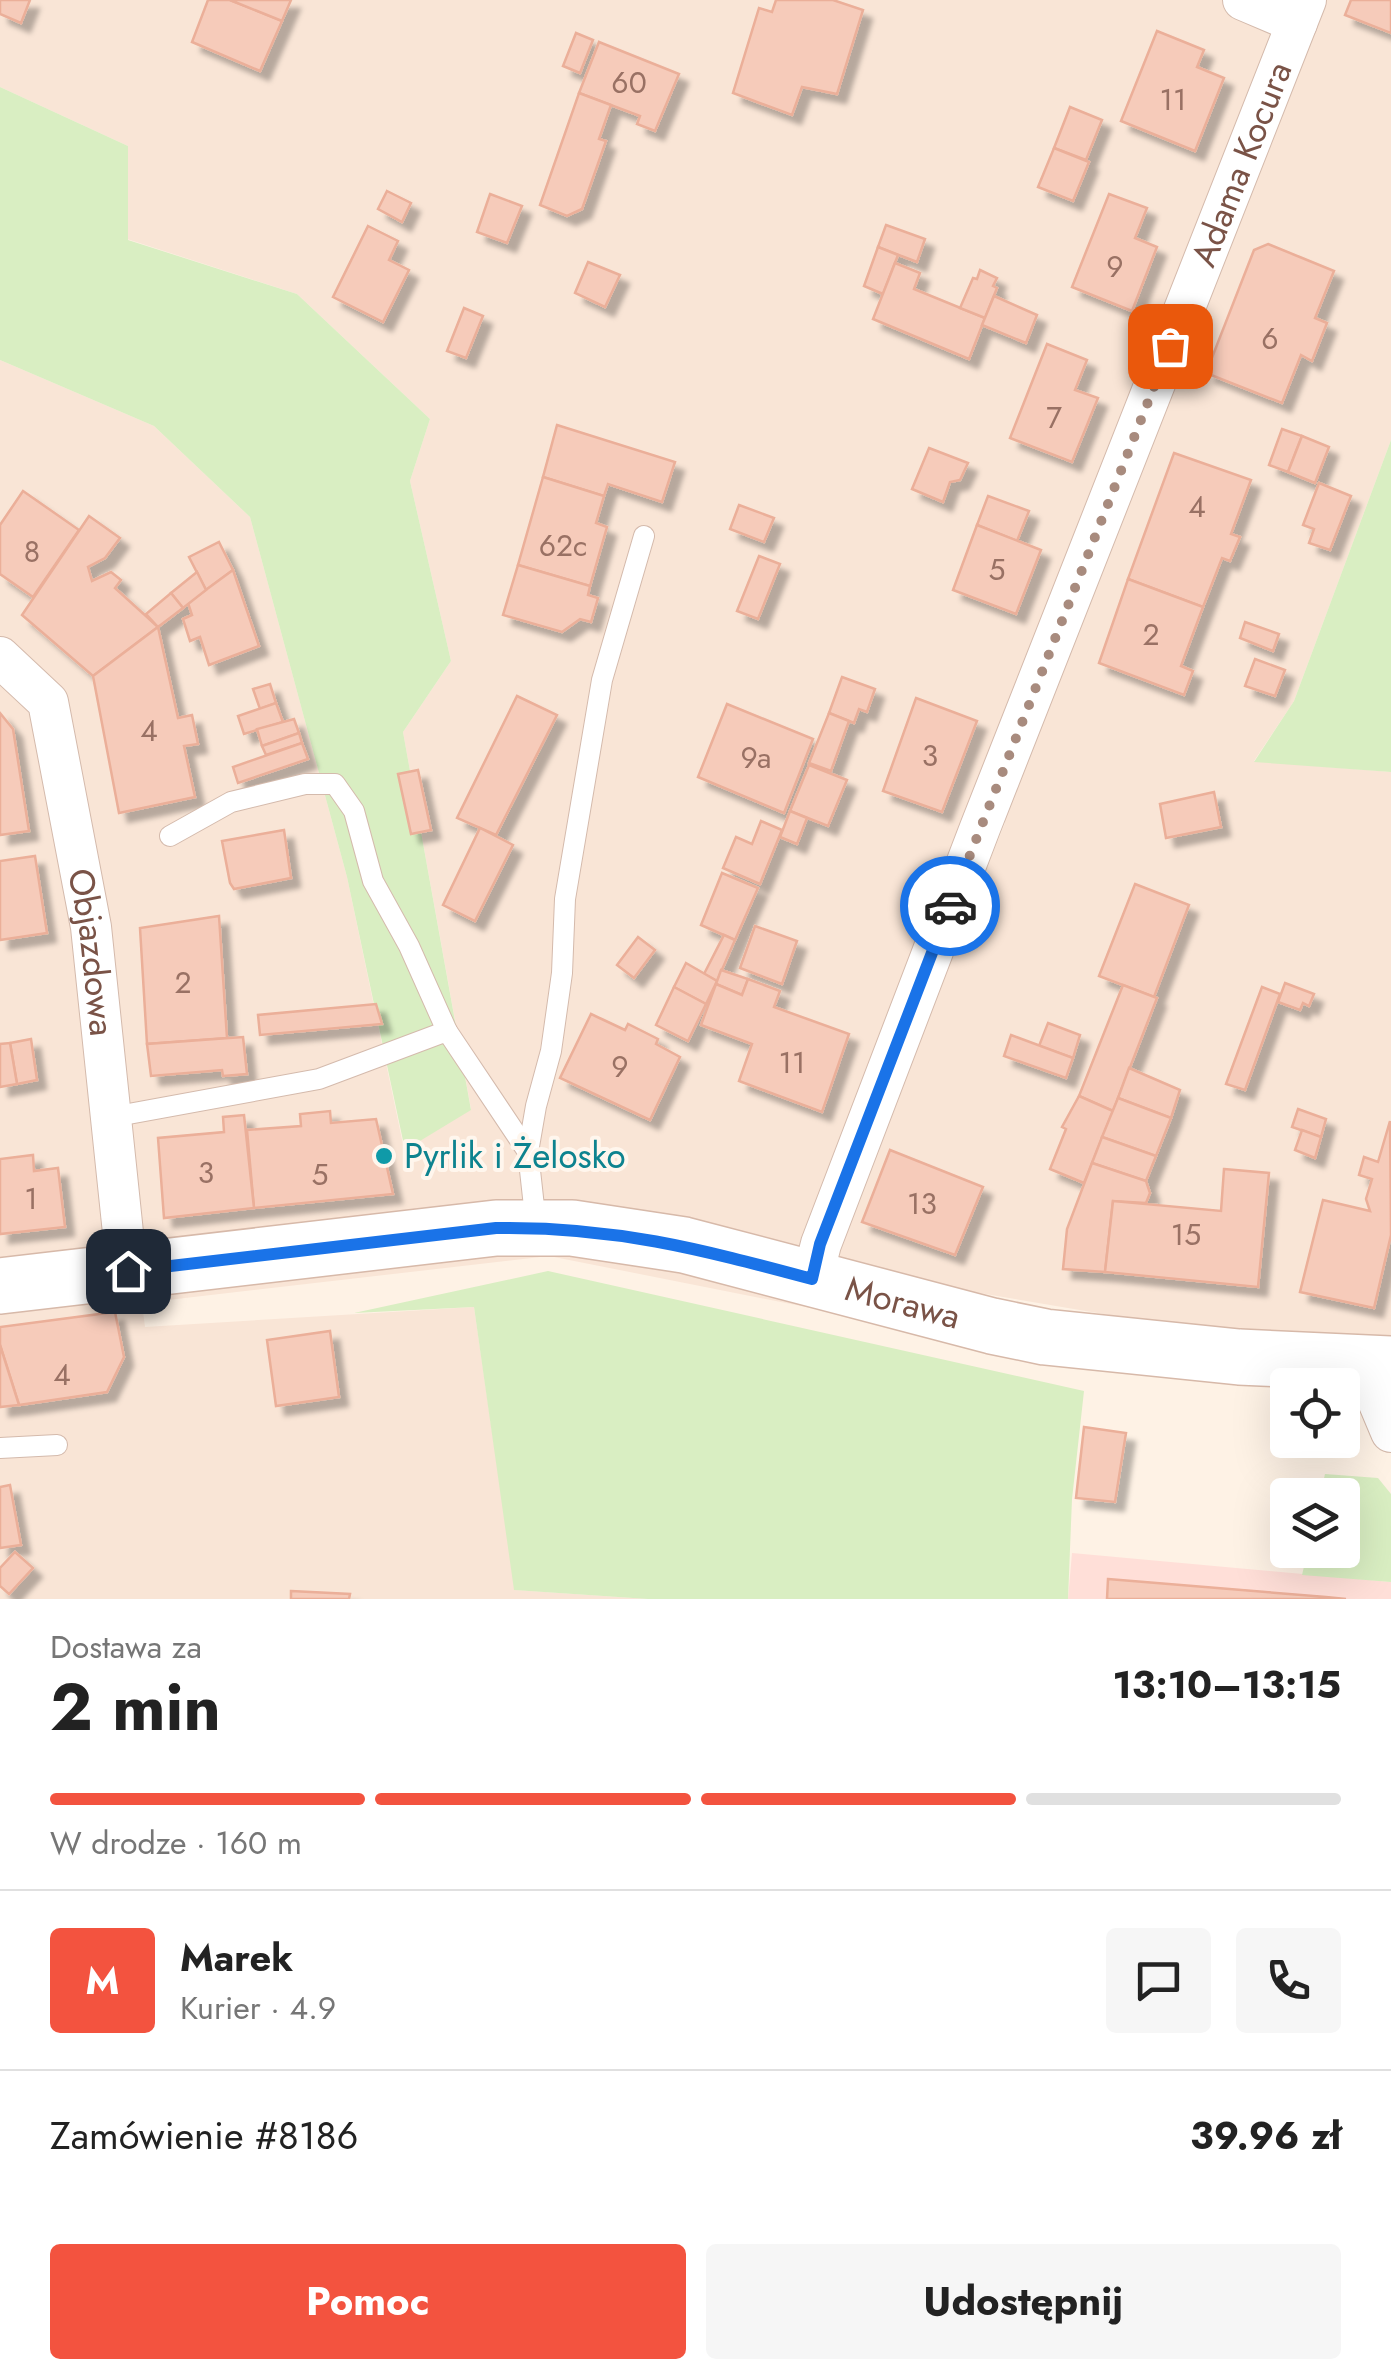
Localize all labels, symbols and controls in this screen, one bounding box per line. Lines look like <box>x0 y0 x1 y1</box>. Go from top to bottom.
street label: Adama Kocura <box>1178 54 1304 274</box>
house number: 60 <box>611 61 647 104</box>
house number: 11 <box>1160 78 1187 121</box>
house number: 9 <box>1106 245 1124 288</box>
pin <box>1128 304 1213 389</box>
house number: 6 <box>1261 317 1279 360</box>
icon: bag <box>1143 319 1198 374</box>
house number: 7 <box>1046 396 1062 439</box>
house number: 4 <box>1188 485 1206 528</box>
house number: 62c <box>539 524 587 567</box>
house number: 8 <box>24 530 40 573</box>
house number: 5 <box>989 548 1005 591</box>
house number: 2 <box>1142 613 1160 656</box>
house number: 4 <box>140 709 158 752</box>
house number: 3 <box>922 734 938 777</box>
house number: 9a <box>741 736 771 779</box>
courier <box>900 856 1000 956</box>
street label: Objazdowa <box>55 864 127 1038</box>
icon: car <box>923 879 978 934</box>
house number: 2 <box>174 961 192 1004</box>
house number: 11 <box>779 1041 806 1084</box>
house number: 9 <box>611 1045 629 1088</box>
place label: Pyrlik i Żelosko <box>404 1131 626 1181</box>
marker: Pyrlik i Żelosko <box>373 1145 395 1167</box>
house number: 3 <box>198 1151 214 1194</box>
house number: 5 <box>312 1153 328 1196</box>
house number: 1 <box>24 1177 38 1220</box>
house number: 13 <box>907 1182 937 1225</box>
house number: 15 <box>1171 1213 1201 1256</box>
pin <box>86 1229 171 1314</box>
icon: home <box>101 1244 156 1299</box>
street label: Morawa <box>840 1264 966 1342</box>
house number: 4 <box>53 1353 71 1396</box>
map controls <box>1270 1368 1360 1568</box>
button: locate <box>1270 1368 1360 1458</box>
button: layers <box>1270 1478 1360 1568</box>
text: Dostawa za <box>50 1624 202 1670</box>
text: 13:10–13:15 <box>1113 1657 1341 1712</box>
text: 2 min <box>50 1660 221 1754</box>
text: W drodze · 160 m <box>50 1820 302 1866</box>
button: chat <box>1106 1928 1211 2033</box>
button: phone <box>1236 1928 1341 2033</box>
text: Marek <box>180 1930 293 1985</box>
text: M <box>86 1953 119 2008</box>
text: Kurier · 4.9 <box>180 1985 336 2031</box>
text: Zamówienie #8186 <box>50 2108 358 2163</box>
text: 39.96 zł <box>1190 2108 1341 2163</box>
button: Pomoc <box>50 2244 686 2359</box>
button: Udostępnij <box>706 2244 1341 2359</box>

